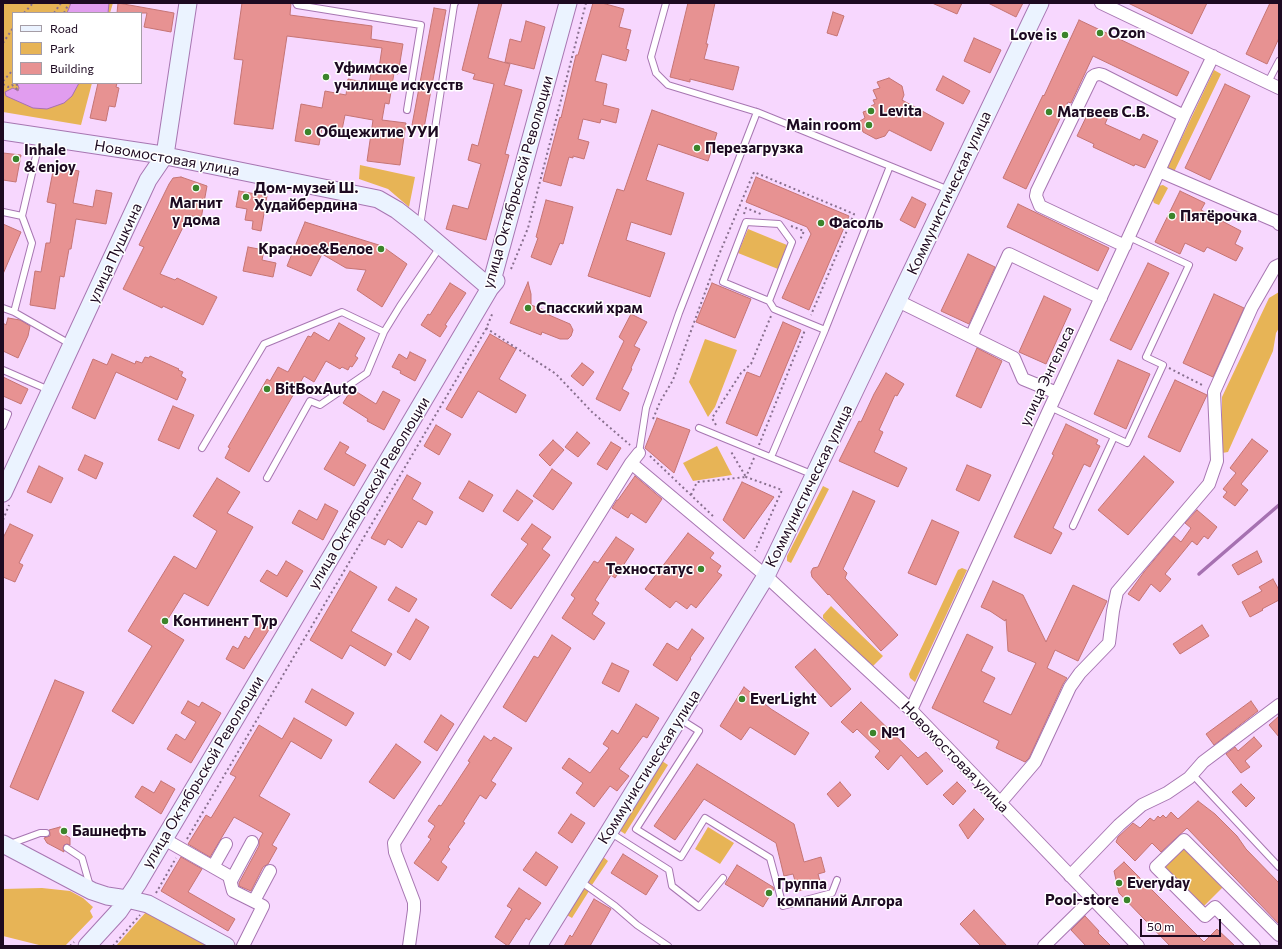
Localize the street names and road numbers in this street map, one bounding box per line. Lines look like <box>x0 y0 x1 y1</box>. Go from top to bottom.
street label: улица Октябрьской Революции <box>479 73 557 291</box>
street label: Коммунистическая улица <box>903 108 995 278</box>
street label: Новомостовая улица <box>93 136 241 180</box>
street label: улица Пушкина <box>84 200 146 306</box>
street label: улица Энгельса <box>1016 323 1078 429</box>
street label: улица Октябрьской Революции <box>304 394 434 592</box>
street label: Коммунистическая улица <box>762 402 856 570</box>
street label: улица Октябрьской Революции <box>138 673 268 871</box>
street label: Коммунистическая улица <box>594 687 704 847</box>
street label: Новомостовая улица <box>897 698 1013 816</box>

